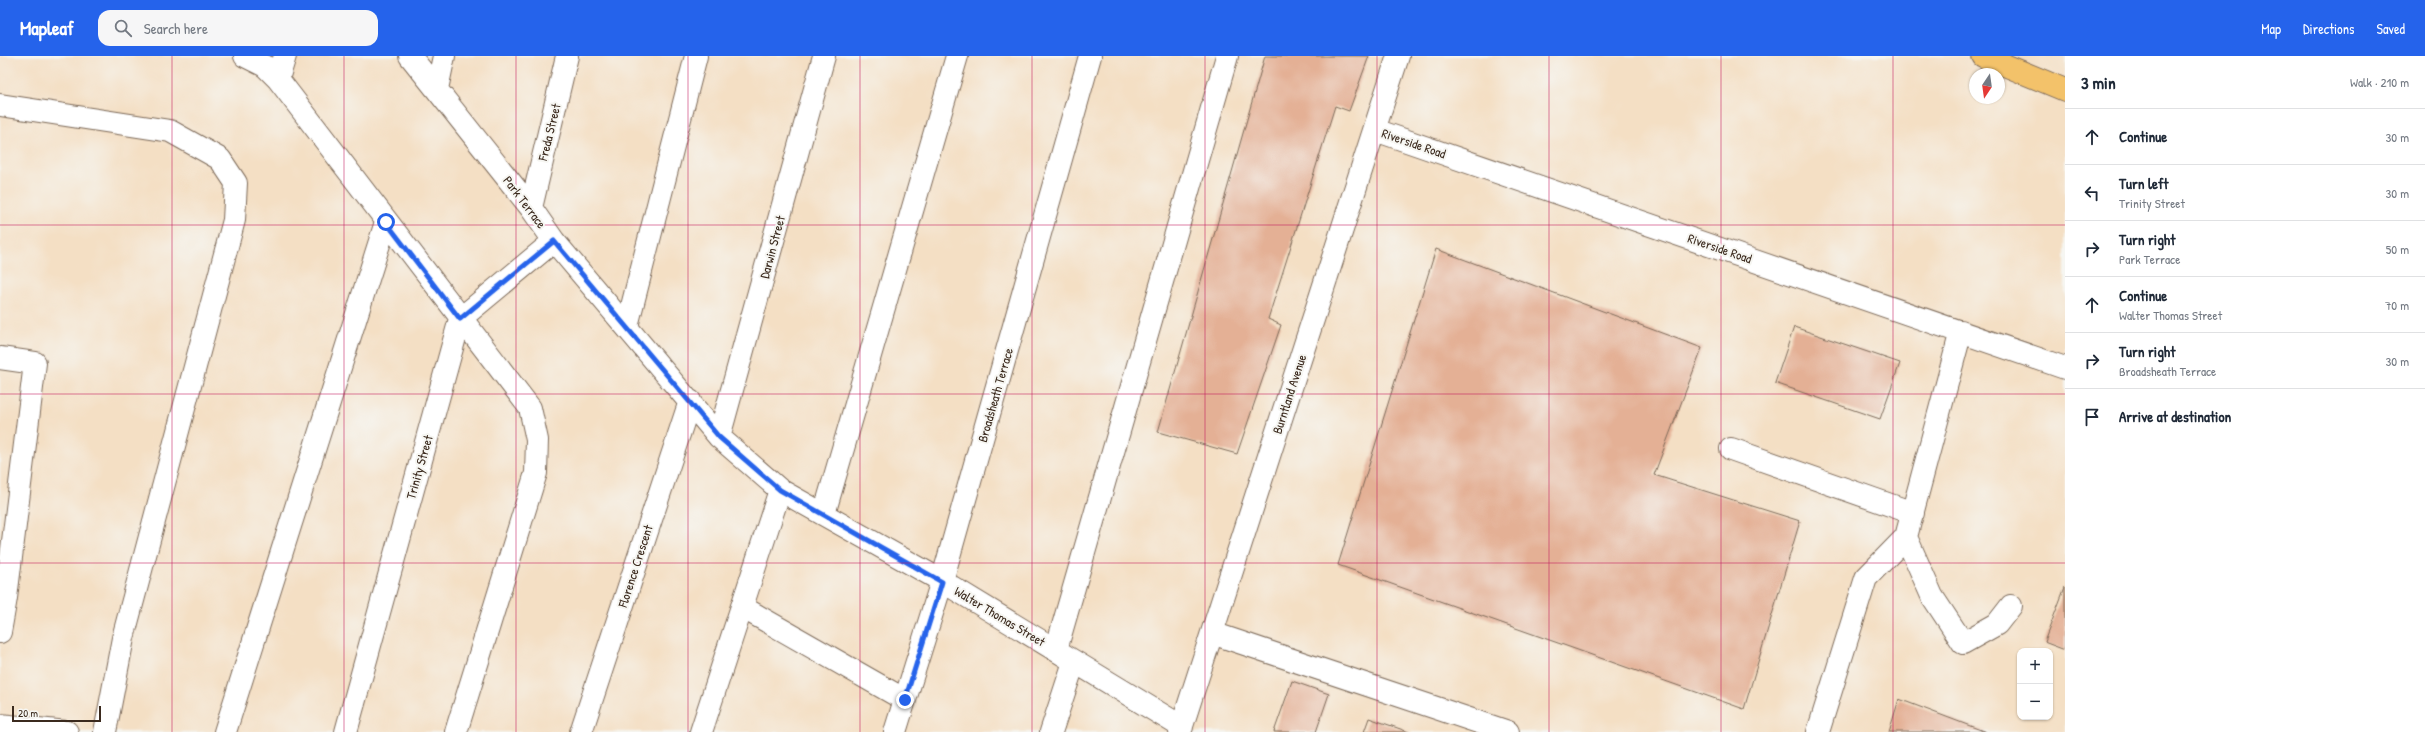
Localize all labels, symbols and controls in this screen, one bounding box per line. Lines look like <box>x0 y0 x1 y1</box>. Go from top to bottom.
search box <box>98 10 378 46</box>
text: Mapleaf <box>20 15 74 41</box>
icon: search <box>112 17 134 39</box>
text: Search here <box>144 18 208 39</box>
text: Map <box>2261 19 2281 38</box>
text: Directions <box>2303 19 2354 38</box>
text: Saved <box>2376 19 2405 38</box>
north arrow <box>1969 68 2005 104</box>
text: 3 min <box>2081 71 2116 94</box>
text: Walk · 210 m <box>2350 73 2409 91</box>
street label: Freda Street <box>533 101 565 164</box>
street label: Riverside Road <box>1380 124 1448 162</box>
icon: ahead <box>2081 126 2103 148</box>
text: Continue <box>2119 126 2167 147</box>
text: 30 m <box>2386 128 2409 146</box>
street label: Park Terrace <box>499 172 551 232</box>
text: Turn left <box>2119 173 2169 194</box>
icon: left <box>2081 182 2103 204</box>
text: 30 m <box>2386 184 2409 202</box>
text: Trinity Street <box>2119 194 2185 212</box>
route start <box>377 213 395 231</box>
street label: Darwin Street <box>755 213 789 280</box>
street label: Riverside Road <box>1686 229 1754 267</box>
text: Turn right <box>2119 229 2175 250</box>
icon: right <box>2081 238 2103 260</box>
text: 50 m <box>2386 240 2409 258</box>
text: Park Terrace <box>2119 250 2180 268</box>
text: Continue <box>2119 285 2167 306</box>
icon: ahead <box>2081 294 2103 316</box>
text: 70 m <box>2385 296 2409 314</box>
text: Walter Thomas Street <box>2119 306 2222 324</box>
text: Turn right <box>2119 341 2175 362</box>
street label: Broadsheath Terrace <box>973 346 1017 444</box>
icon: right <box>2081 350 2103 372</box>
street label: Burntland Avenue <box>1268 352 1310 436</box>
text: 30 m <box>2386 352 2409 370</box>
text: Broadsheath Terrace <box>2119 362 2216 380</box>
icon: arrive <box>2081 406 2103 428</box>
text: Arrive at destination <box>2119 406 2231 427</box>
street label: Trinity Street <box>401 432 437 501</box>
street label: Florence Crescent <box>613 522 657 610</box>
street label: Walter Thomas Street <box>951 582 1049 651</box>
map controls <box>2017 648 2053 720</box>
button: + <box>2017 648 2053 684</box>
button: − <box>2017 684 2053 720</box>
route end <box>896 691 914 709</box>
scale bar <box>12 704 101 723</box>
text: 20 m <box>18 706 38 720</box>

